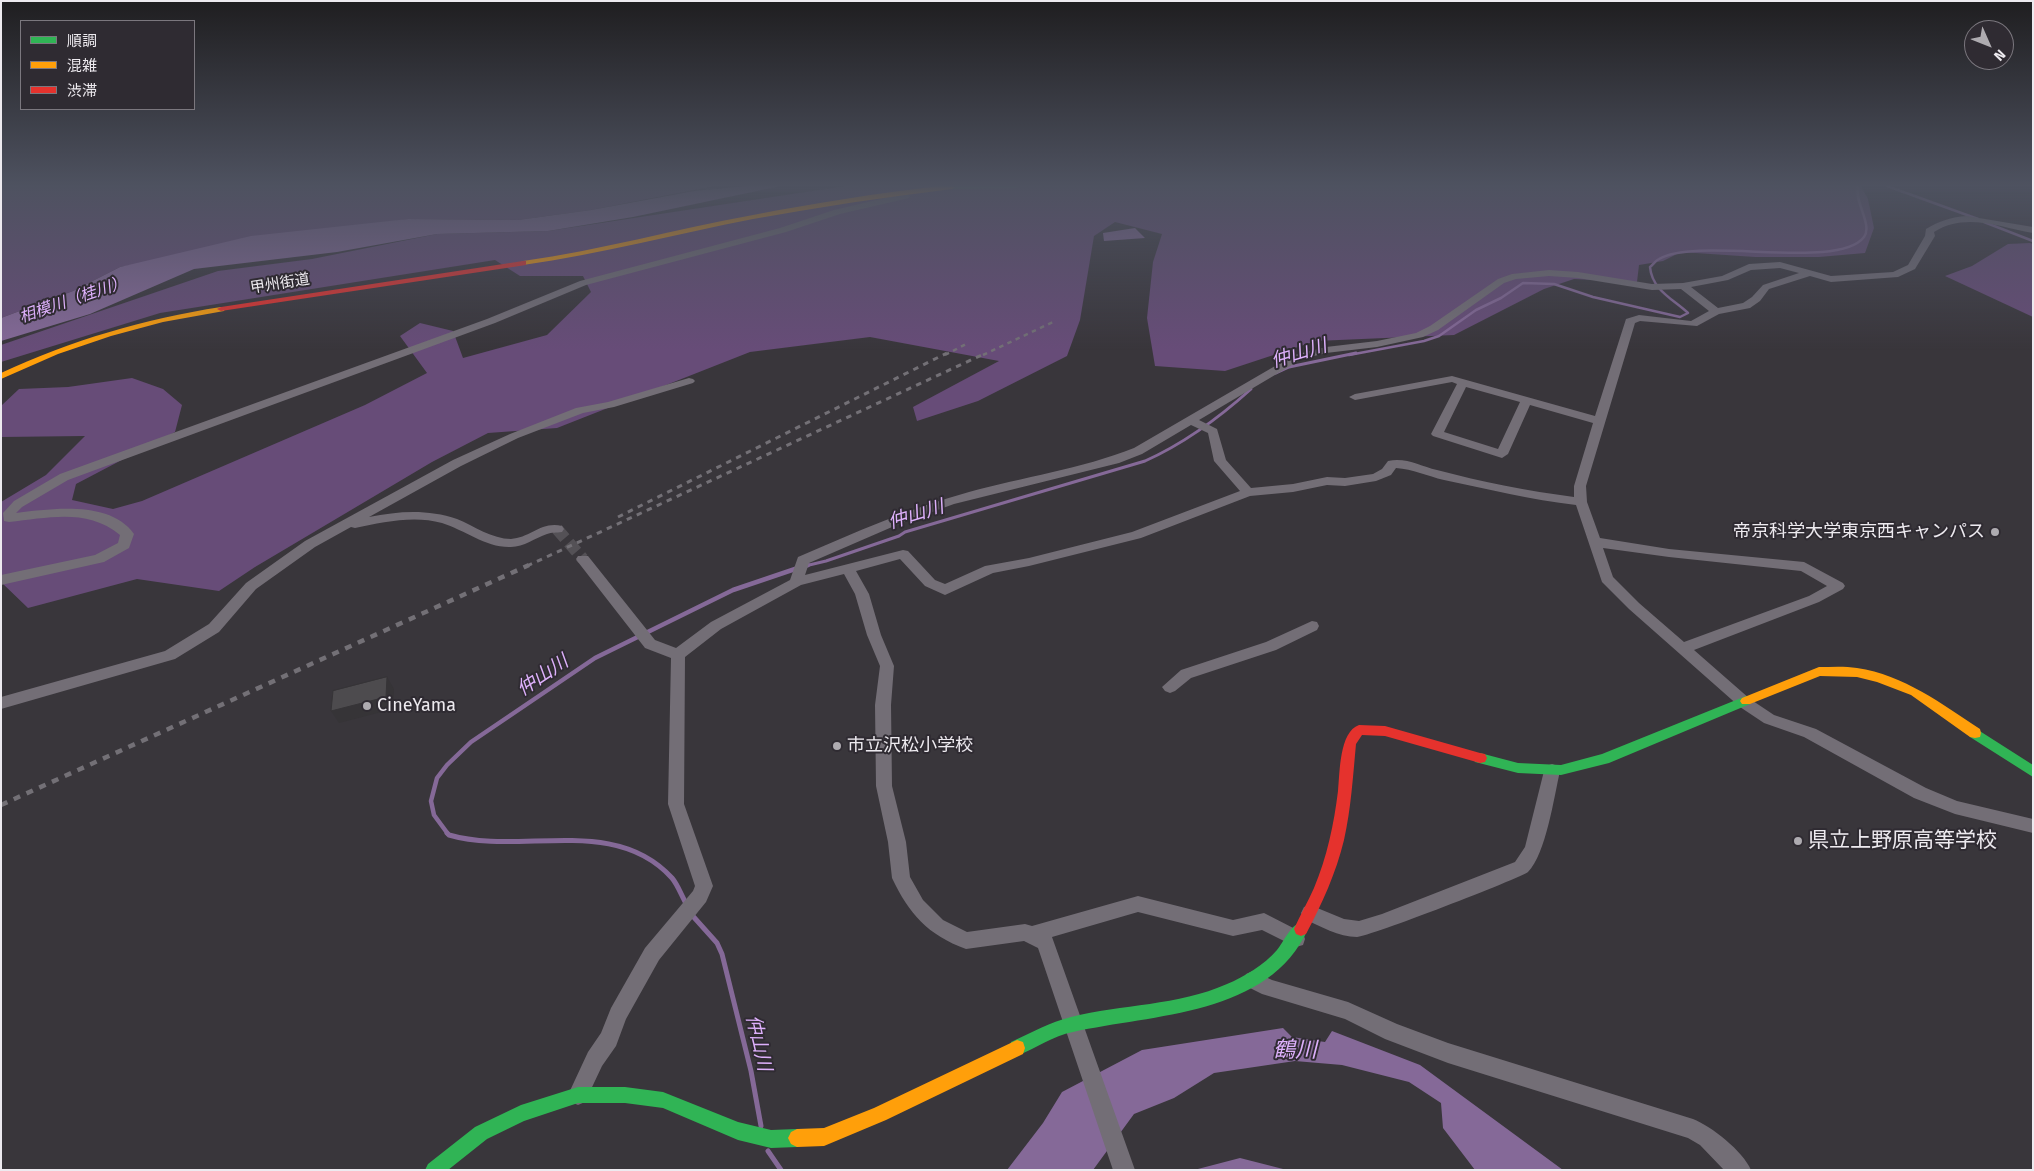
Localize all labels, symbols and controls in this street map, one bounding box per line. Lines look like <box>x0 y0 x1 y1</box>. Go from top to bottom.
legend <box>20 20 195 110</box>
north arrow <box>1964 20 2014 70</box>
text: 順調 <box>67 32 97 50</box>
text: N <box>1990 46 2009 64</box>
text: 混雑 <box>67 57 97 75</box>
text: 渋滞 <box>67 82 97 100</box>
street label: 甲州街道 <box>249 270 311 298</box>
water label: 相模川（桂川） <box>17 273 129 327</box>
water label: 仲山川 <box>1268 335 1330 373</box>
water label: 仲山川 <box>885 496 947 534</box>
place label: 帝京科学大学東京西キャンパス <box>1733 521 1985 543</box>
marker: 帝京科学大学東京西キャンパス <box>1989 526 2001 538</box>
water label: 仲山川 <box>513 651 573 701</box>
place label: CineYama <box>377 695 456 717</box>
marker: CineYama <box>361 700 373 712</box>
place label: 市立沢松小学校 <box>847 735 973 757</box>
marker: 市立沢松小学校 <box>831 740 843 752</box>
place label: 県立上野原高等学校 <box>1808 828 1997 854</box>
marker: 県立上野原高等学校 <box>1792 835 1804 847</box>
water label: 仲山川 <box>740 1013 776 1073</box>
water label: 鶴川 <box>1273 1038 1317 1064</box>

